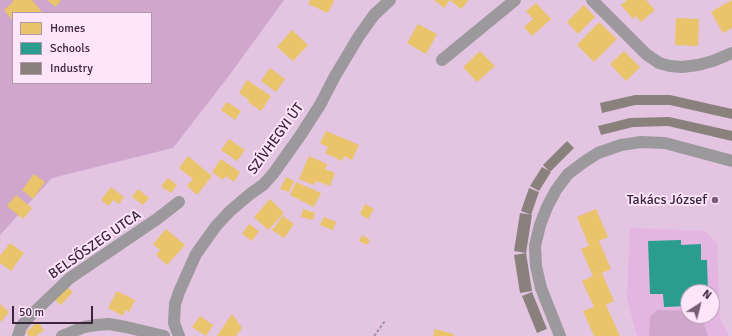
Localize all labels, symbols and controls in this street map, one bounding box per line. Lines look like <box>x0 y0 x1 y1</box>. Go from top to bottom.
legend <box>12 12 152 84</box>
text: Homes <box>50 21 85 36</box>
text: Schools <box>50 41 90 56</box>
text: Industry <box>50 61 93 76</box>
street label: SZÍVHEGYI ÚT <box>244 100 308 178</box>
place label: Takács József <box>627 192 707 208</box>
marker: Takács József <box>710 195 720 205</box>
street label: BELSŐSZEG UTCA <box>46 207 144 283</box>
north arrow <box>680 284 720 324</box>
text: N <box>700 287 714 302</box>
scale bar <box>14 298 95 324</box>
text: 50 m <box>19 305 44 320</box>

